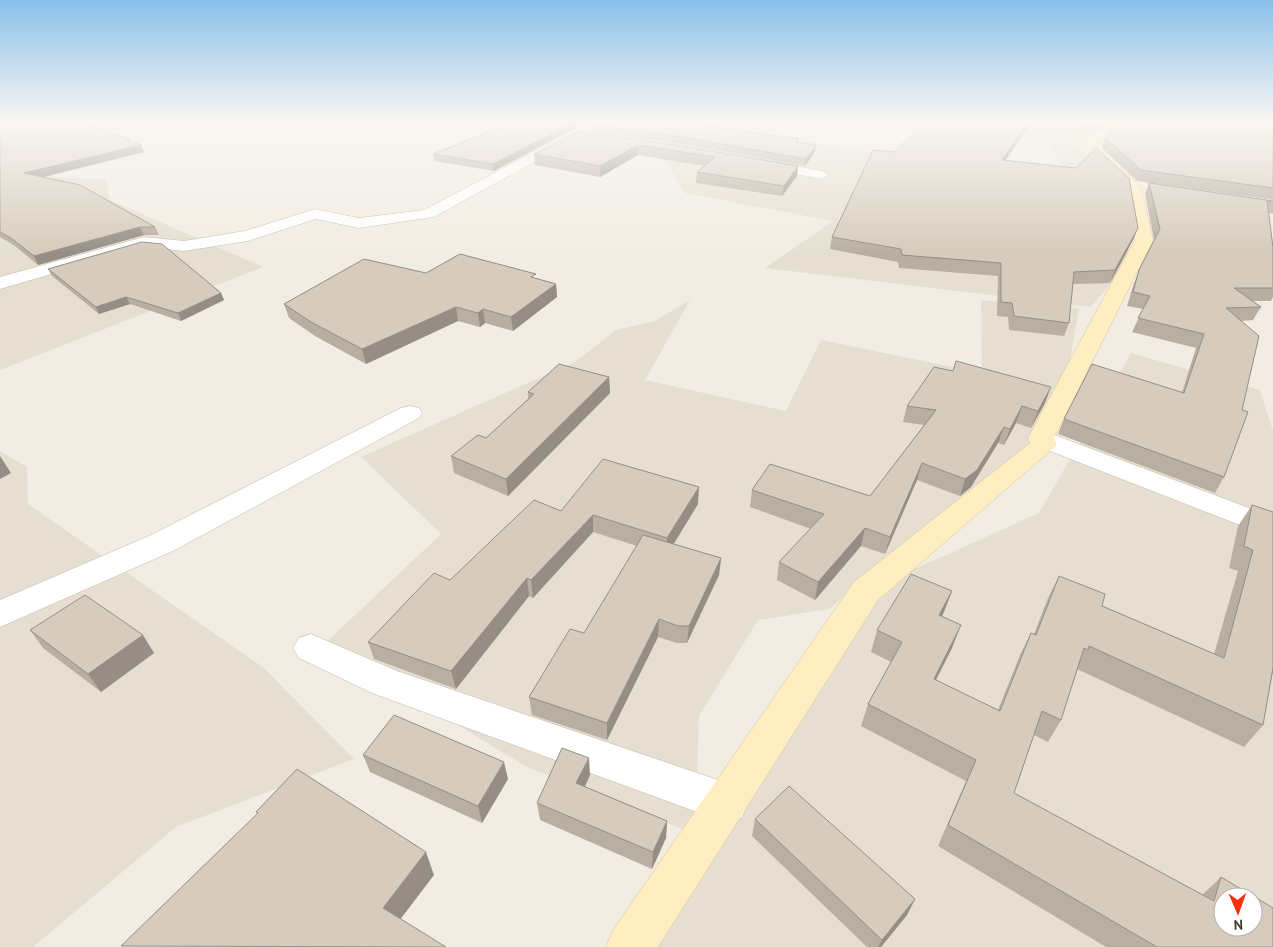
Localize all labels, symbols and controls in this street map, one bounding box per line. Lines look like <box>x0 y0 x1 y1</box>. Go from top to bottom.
north arrow <box>1213 887 1263 937</box>
text: N <box>1234 916 1243 934</box>

